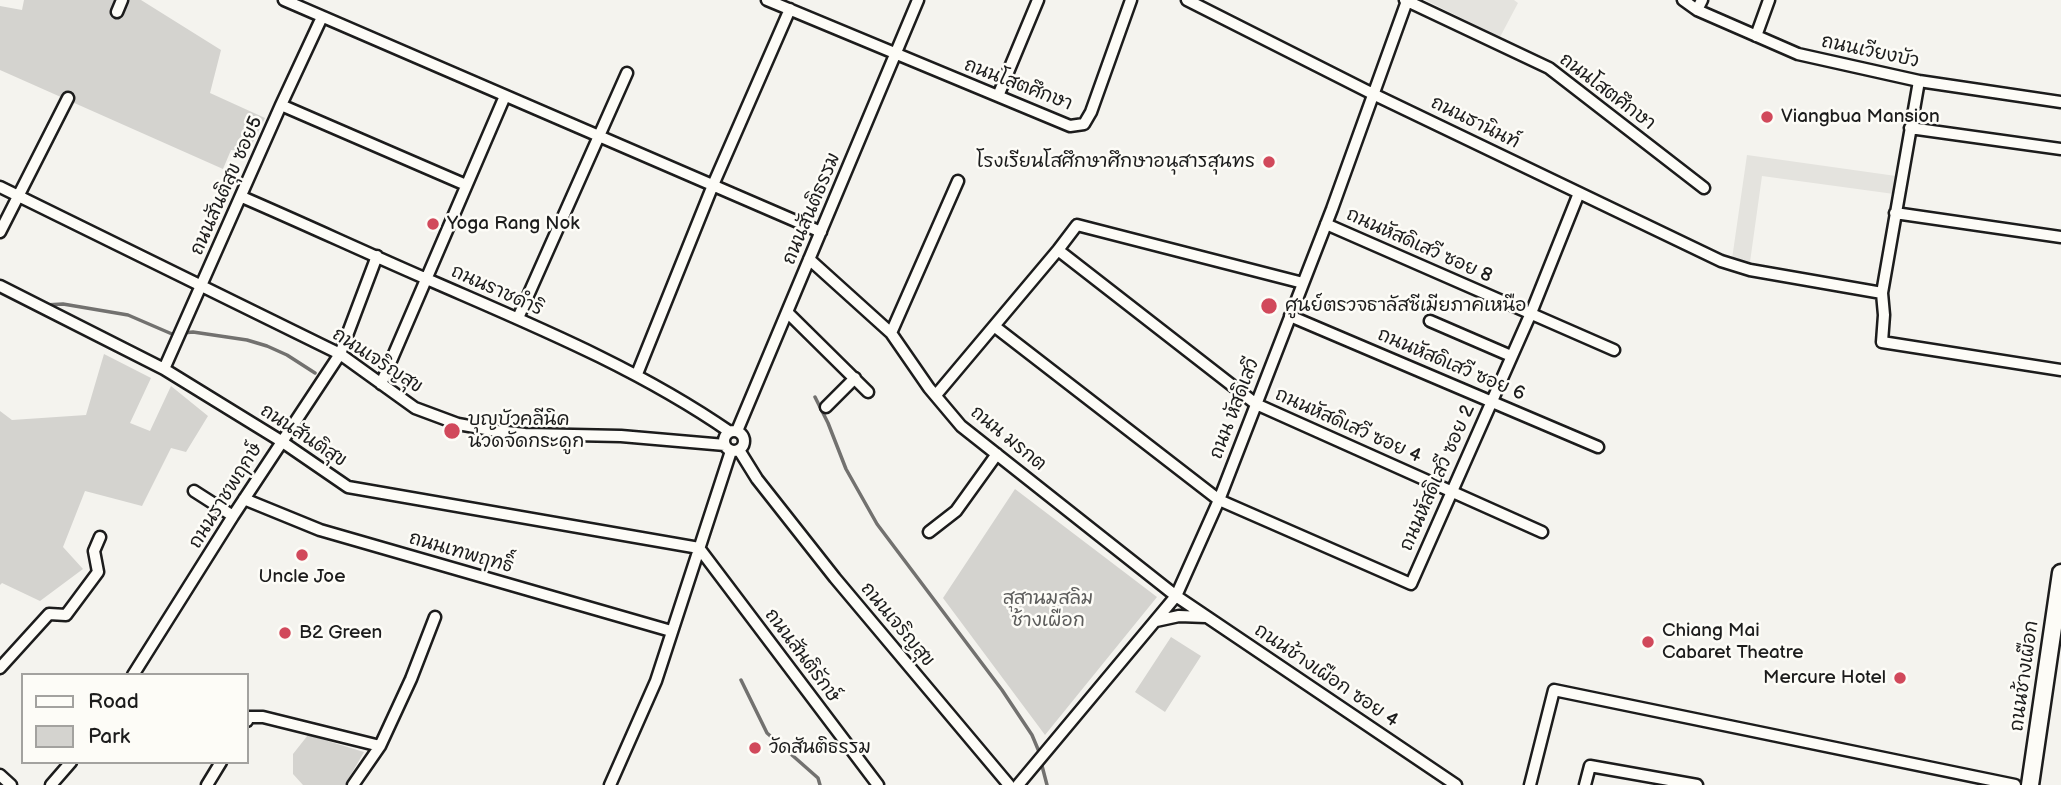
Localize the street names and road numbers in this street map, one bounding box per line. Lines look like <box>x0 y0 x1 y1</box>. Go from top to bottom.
street label: ถนนเวียงบัว <box>1819 31 1921 73</box>
street label: ถนนโสตศึกษา <box>1554 48 1660 136</box>
street label: ถนนโสตศึกษา <box>961 54 1075 116</box>
street label: ถนนธานินท์ <box>1427 92 1523 154</box>
street label: ถนนสันติสุข ซอย5 <box>186 113 268 259</box>
street label: ถนนสันติธรรม <box>778 150 846 268</box>
street label: ถนนหัสดิเสวี ซอย 8 <box>1342 204 1496 288</box>
street label: ถนนราชดำริ <box>447 261 547 321</box>
street label: ถนนเจริญสุข <box>328 323 426 399</box>
street label: ถนนหัสดิเสวี ซอย 6 <box>1374 324 1528 406</box>
street label: ถนน หัสดิเสวี <box>1205 356 1265 462</box>
street label: ถนนหัสดิเสวี ซอย 4 <box>1271 383 1425 469</box>
street label: ถนนสันติสุข <box>256 400 350 472</box>
street label: ถนนหัสดิเสวี ซอย 2 <box>1396 401 1480 555</box>
street label: ถนน มรกต <box>966 402 1050 476</box>
street label: ถนนราชพฤกษ์ <box>184 439 268 553</box>
street label: ถนนเทพฤทธิ์ <box>406 527 516 579</box>
street label: ถนนเจริญสุข <box>855 578 939 672</box>
street label: ถนนสันติรักษ์ <box>759 605 845 707</box>
street label: ถนนช้างเผือก ซอย 4 <box>1250 619 1402 733</box>
street label: ถนนช้างเผือก <box>2006 619 2044 733</box>

